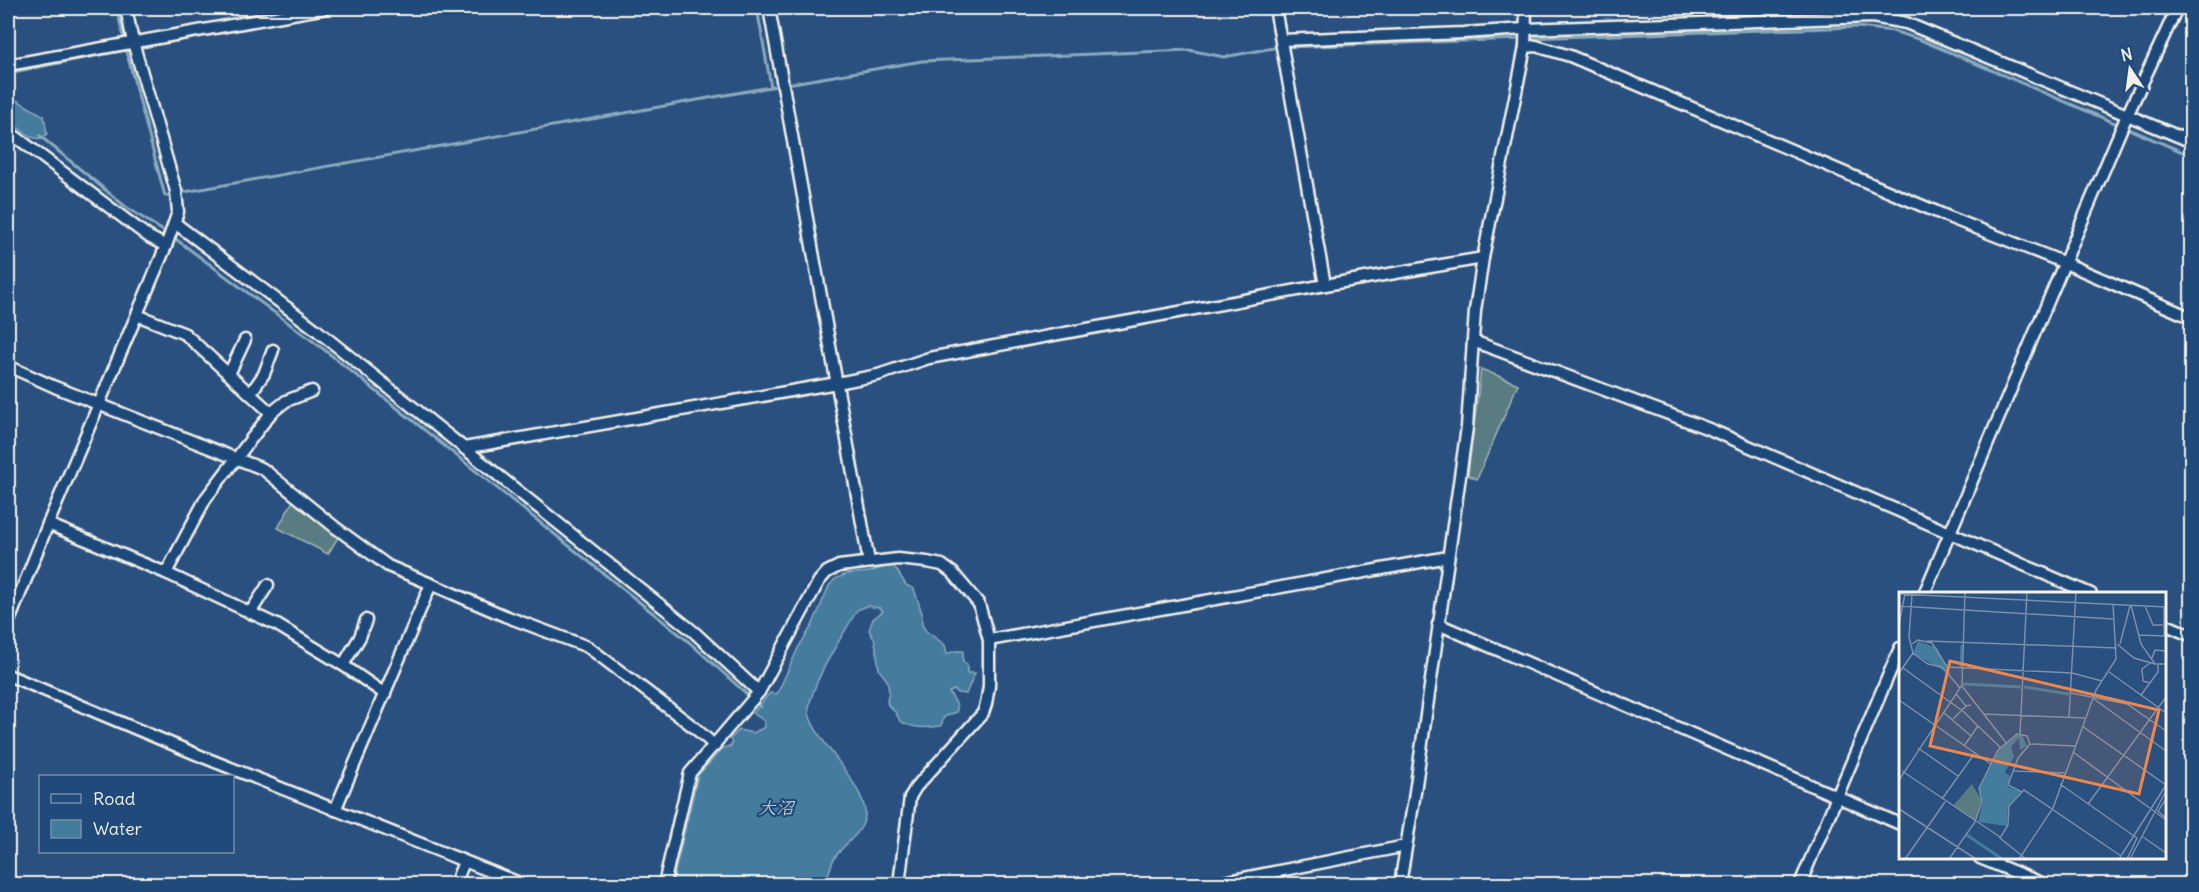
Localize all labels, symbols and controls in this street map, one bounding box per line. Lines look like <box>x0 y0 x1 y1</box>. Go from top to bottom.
north arrow <box>2100 39 2160 99</box>
text: N <box>2119 43 2134 65</box>
inset map <box>1899 592 2166 859</box>
legend <box>39 775 234 853</box>
text: Road <box>93 787 136 810</box>
water label: 大沼 <box>758 796 796 819</box>
text: Water <box>93 817 143 840</box>

